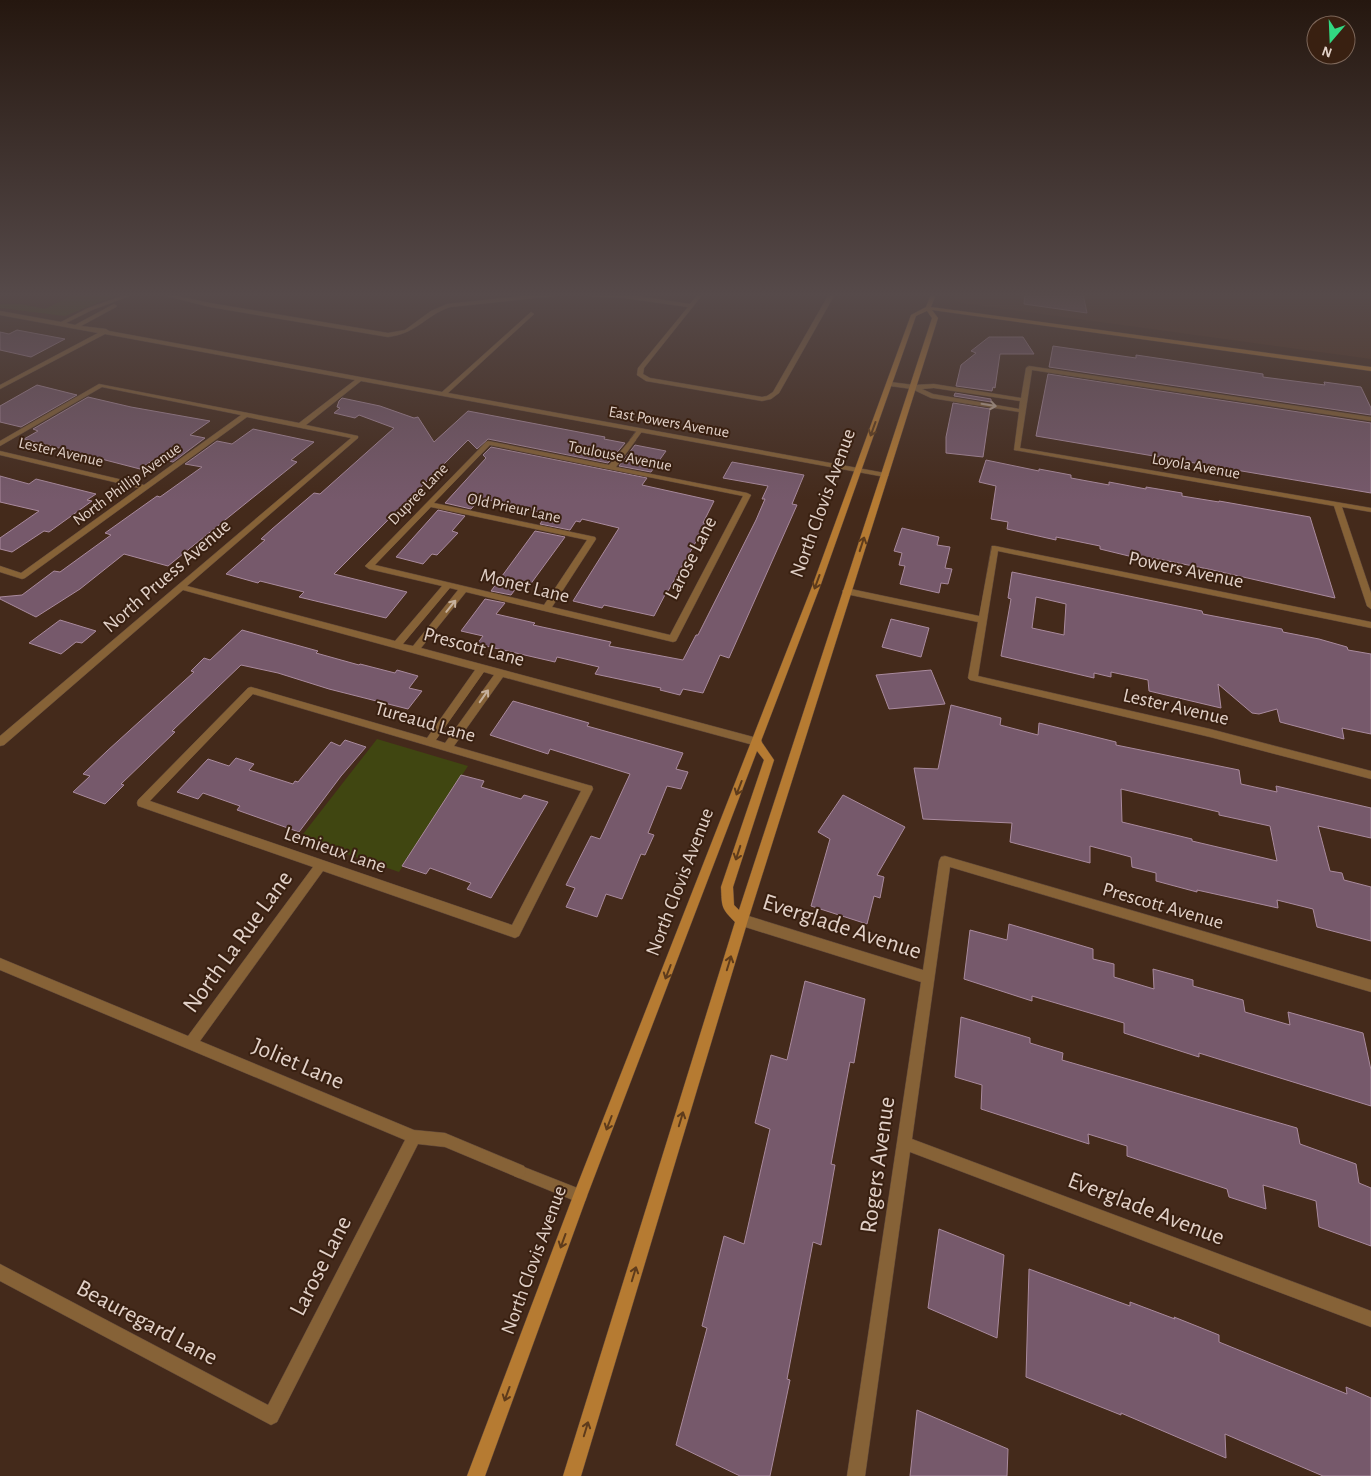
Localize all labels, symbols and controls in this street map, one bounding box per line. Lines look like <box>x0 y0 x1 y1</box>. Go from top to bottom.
north arrow <box>1306 15 1356 65</box>
text: N <box>1320 43 1334 60</box>
one-way arrow <box>981 401 997 411</box>
street label: East Powers Avenue <box>608 404 730 440</box>
one-way arrow <box>868 421 877 437</box>
street label: North Clovis Avenue <box>787 426 859 580</box>
street label: Lester Avenue <box>17 434 105 470</box>
street label: Toulouse Avenue <box>567 438 673 474</box>
street label: North Phillip Avenue <box>70 440 184 528</box>
street label: Loyola Avenue <box>1151 450 1241 483</box>
street label: Dupree Lane <box>385 460 451 528</box>
street label: Old Prieur Lane <box>466 490 562 526</box>
street label: Larose Lane <box>662 513 720 603</box>
street label: North Pruess Avenue <box>99 515 235 637</box>
one-way arrow <box>857 537 867 553</box>
street label: Powers Avenue <box>1127 548 1245 592</box>
street label: Monet Lane <box>478 565 572 607</box>
one-way arrow <box>812 574 821 589</box>
one-way arrow <box>446 600 457 613</box>
street label: Prescott Lane <box>421 624 527 670</box>
street label: Lester Avenue <box>1121 685 1231 729</box>
one-way arrow <box>478 690 489 703</box>
street label: Tureaud Lane <box>372 698 478 746</box>
one-way arrow <box>734 779 743 795</box>
street label: North Clovis Avenue <box>643 805 717 959</box>
street label: Lemieux Lane <box>281 823 389 877</box>
one-way arrow <box>733 844 742 860</box>
street label: North La Rue Lane <box>179 867 297 1017</box>
street label: Prescott Avenue <box>1100 879 1226 933</box>
street label: Everglade Avenue <box>760 890 924 964</box>
one-way arrow <box>725 956 734 972</box>
one-way arrow <box>662 964 671 979</box>
street label: Joliet Lane <box>248 1034 348 1094</box>
street label: Rogers Avenue <box>857 1095 899 1235</box>
one-way arrow <box>677 1111 687 1127</box>
one-way arrow <box>604 1115 613 1130</box>
street label: Everglade Avenue <box>1064 1168 1228 1250</box>
street label: North Clovis Avenue <box>498 1183 570 1337</box>
street label: Larose Lane <box>286 1212 356 1320</box>
one-way arrow <box>558 1233 567 1249</box>
one-way arrow <box>629 1266 639 1282</box>
street label: Beauregard Lane <box>73 1276 221 1370</box>
one-way arrow <box>502 1385 511 1401</box>
one-way arrow <box>581 1422 591 1438</box>

